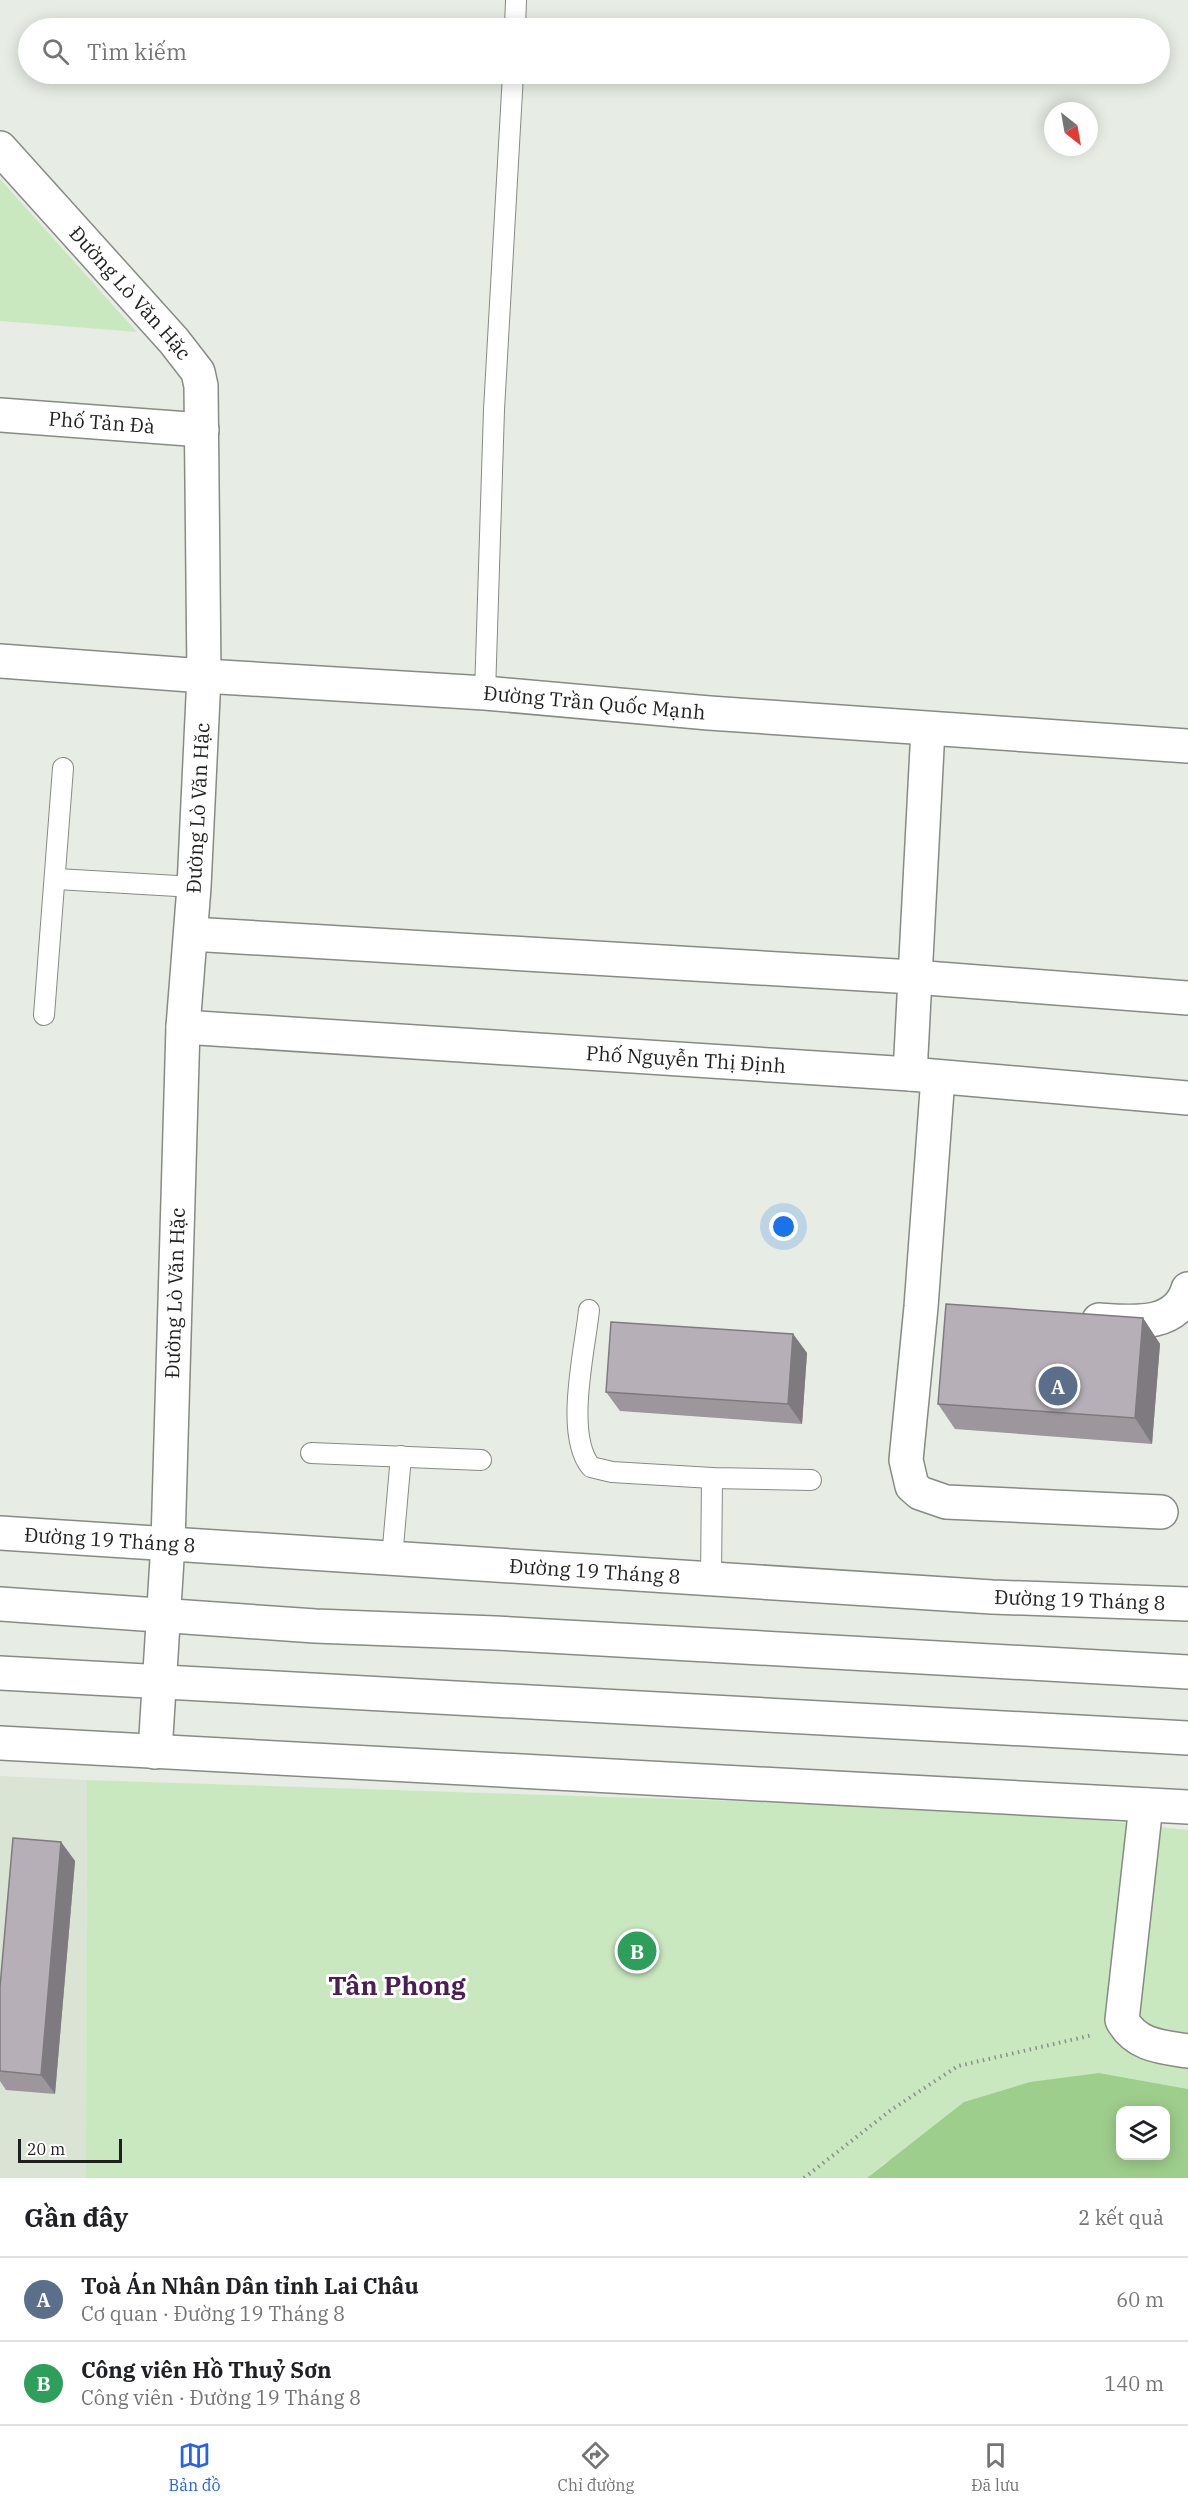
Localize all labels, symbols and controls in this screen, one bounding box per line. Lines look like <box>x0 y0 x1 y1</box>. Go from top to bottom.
search box <box>18 18 1170 84</box>
icon: search <box>39 35 72 68</box>
text: Tìm kiếm <box>87 37 187 66</box>
north arrow <box>1044 102 1098 156</box>
street label: Đường Lò Văn Hặc <box>64 220 198 365</box>
street label: Phố Tản Đà <box>48 405 156 439</box>
street label: Đường Trần Quốc Mạnh <box>482 679 707 726</box>
street label: Đường Lò Văn Hặc <box>180 722 215 894</box>
street label: Phố Nguyễn Thị Định <box>585 1039 787 1079</box>
street label: Đường Lò Văn Hặc <box>158 1207 191 1379</box>
your location <box>769 1212 798 1241</box>
pin: A <box>1038 1364 1078 1408</box>
street label: Đường 19 Tháng 8 <box>23 1521 196 1559</box>
street label: Đường 19 Tháng 8 <box>508 1552 681 1590</box>
street label: Đường 19 Tháng 8 <box>994 1583 1166 1616</box>
pin: B <box>618 1928 656 1974</box>
district label: Tân Phong <box>328 1968 466 2002</box>
map controls <box>1116 2106 1170 2160</box>
button: layers <box>1116 2106 1170 2160</box>
scale bar <box>18 2136 122 2164</box>
text: 20 m <box>27 2139 65 2159</box>
text: Gần đây <box>24 2200 128 2234</box>
text: 2 kết quả <box>1078 2204 1164 2231</box>
text: Toà Án Nhân Dân tỉnh Lai Châu <box>81 2271 419 2300</box>
text: A <box>37 2286 50 2313</box>
text: 60 m <box>1116 2286 1164 2313</box>
text: Cơ quan · Đường 19 Tháng 8 <box>81 2300 345 2327</box>
text: Công viên Hồ Thuỷ Sơn <box>81 2355 332 2384</box>
text: B <box>36 2370 51 2397</box>
text: 140 m <box>1104 2370 1164 2397</box>
text: Công viên · Đường 19 Tháng 8 <box>81 2384 361 2411</box>
tab: Bản đồ <box>168 2439 221 2495</box>
tab: Chỉ đường <box>558 2439 634 2495</box>
tab: Đã lưu <box>971 2439 1020 2495</box>

